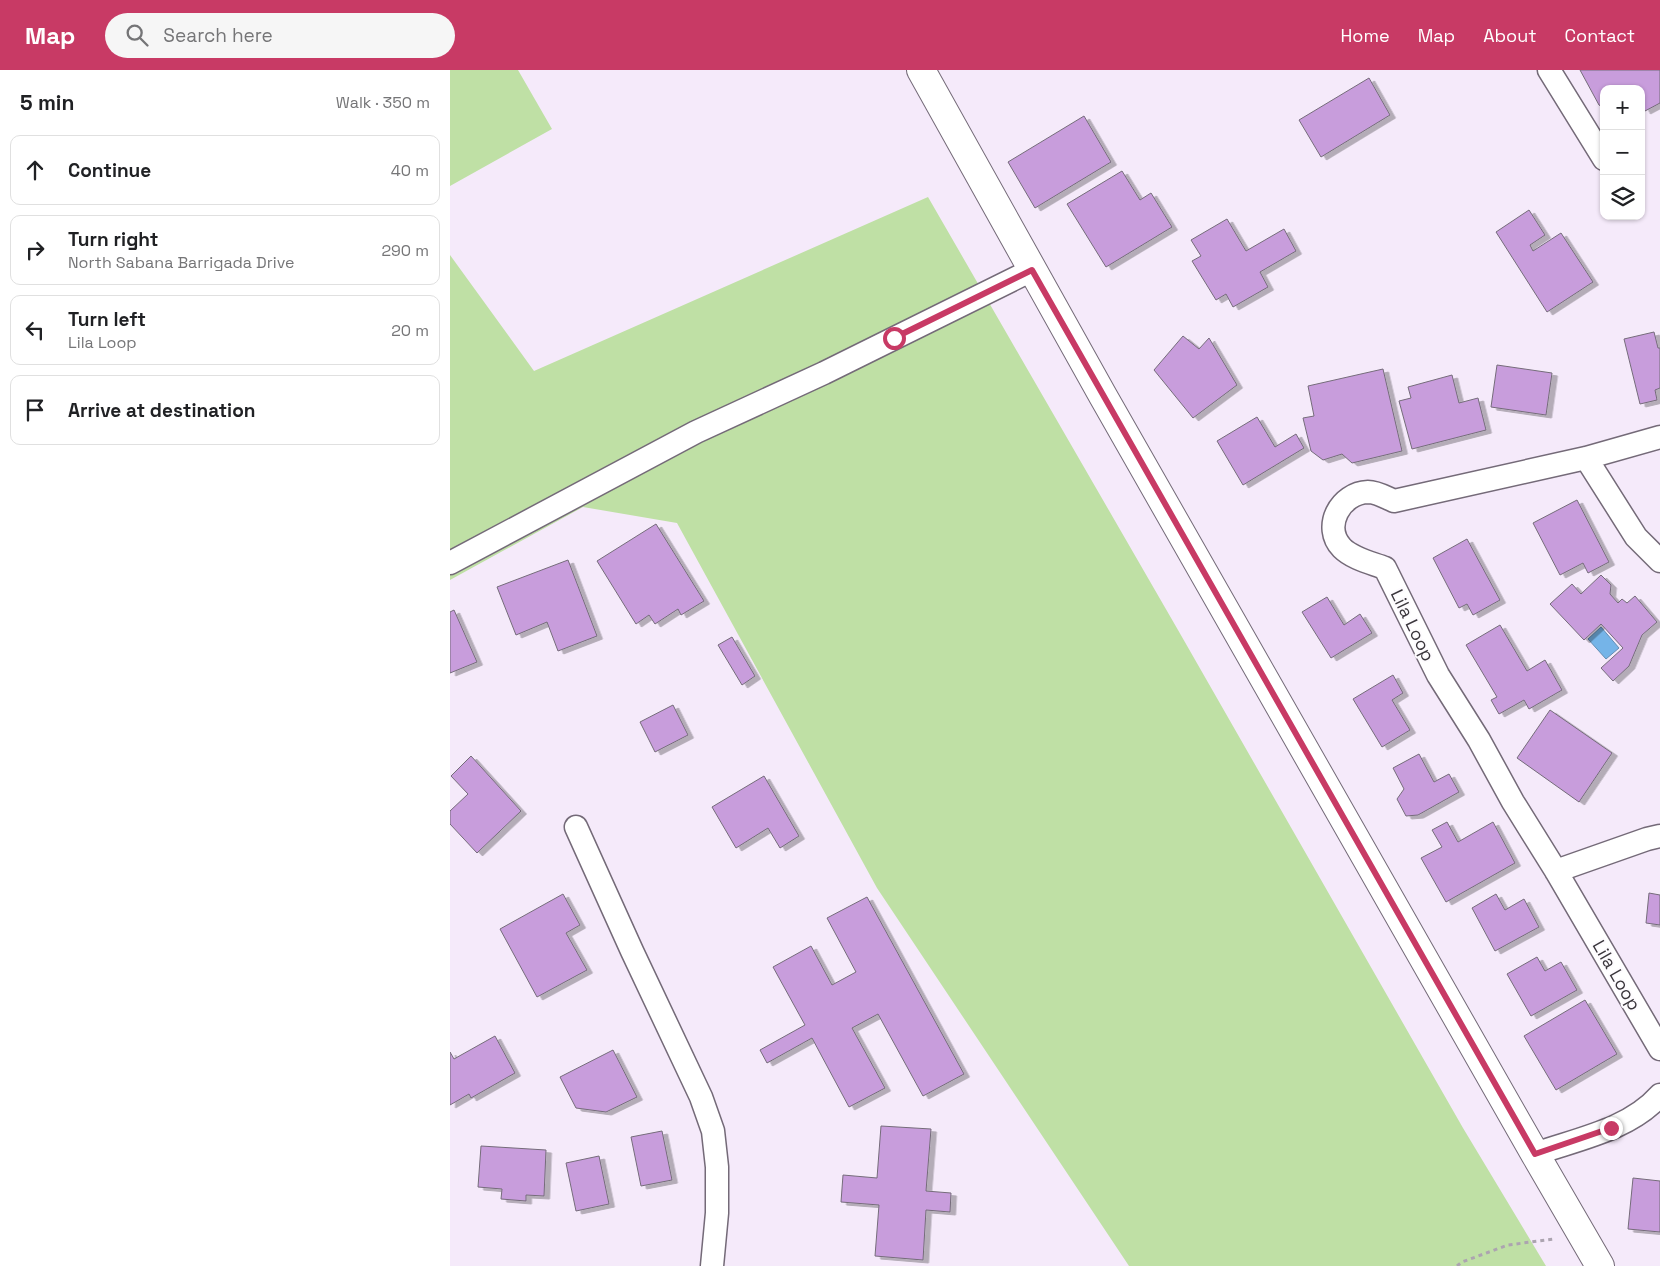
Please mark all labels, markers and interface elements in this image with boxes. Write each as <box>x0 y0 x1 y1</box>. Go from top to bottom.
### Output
search box <box>105 13 455 58</box>
text: Map <box>25 20 75 51</box>
icon: search <box>123 21 151 49</box>
text: Search here <box>163 23 273 48</box>
text: Home <box>1341 24 1390 47</box>
text: Map <box>1418 24 1455 47</box>
text: About <box>1483 24 1537 47</box>
text: Contact <box>1565 24 1635 47</box>
map controls <box>1600 85 1645 220</box>
button: + <box>1600 85 1645 130</box>
text: 5 min <box>20 89 74 116</box>
text: Walk · 350 m <box>336 92 430 113</box>
button: − <box>1600 130 1645 175</box>
icon: ahead <box>21 156 49 184</box>
text: Continue <box>68 158 151 183</box>
text: 40 m <box>391 160 429 181</box>
button: layers <box>1600 175 1645 220</box>
text: Turn right <box>68 227 158 252</box>
icon: right <box>21 236 49 264</box>
text: 290 m <box>381 240 429 261</box>
text: North Sabana Barrigada Drive <box>68 252 294 273</box>
text: Turn left <box>68 307 146 332</box>
icon: left <box>21 316 49 344</box>
text: 20 m <box>391 320 429 341</box>
route start <box>883 327 906 350</box>
text: Lila Loop <box>68 332 137 353</box>
icon: arrive <box>21 396 49 424</box>
text: Arrive at destination <box>68 398 256 423</box>
street label: Lila Loop <box>1386 585 1440 665</box>
street label: Lila Loop <box>1588 936 1646 1014</box>
route end <box>1600 1117 1623 1140</box>

